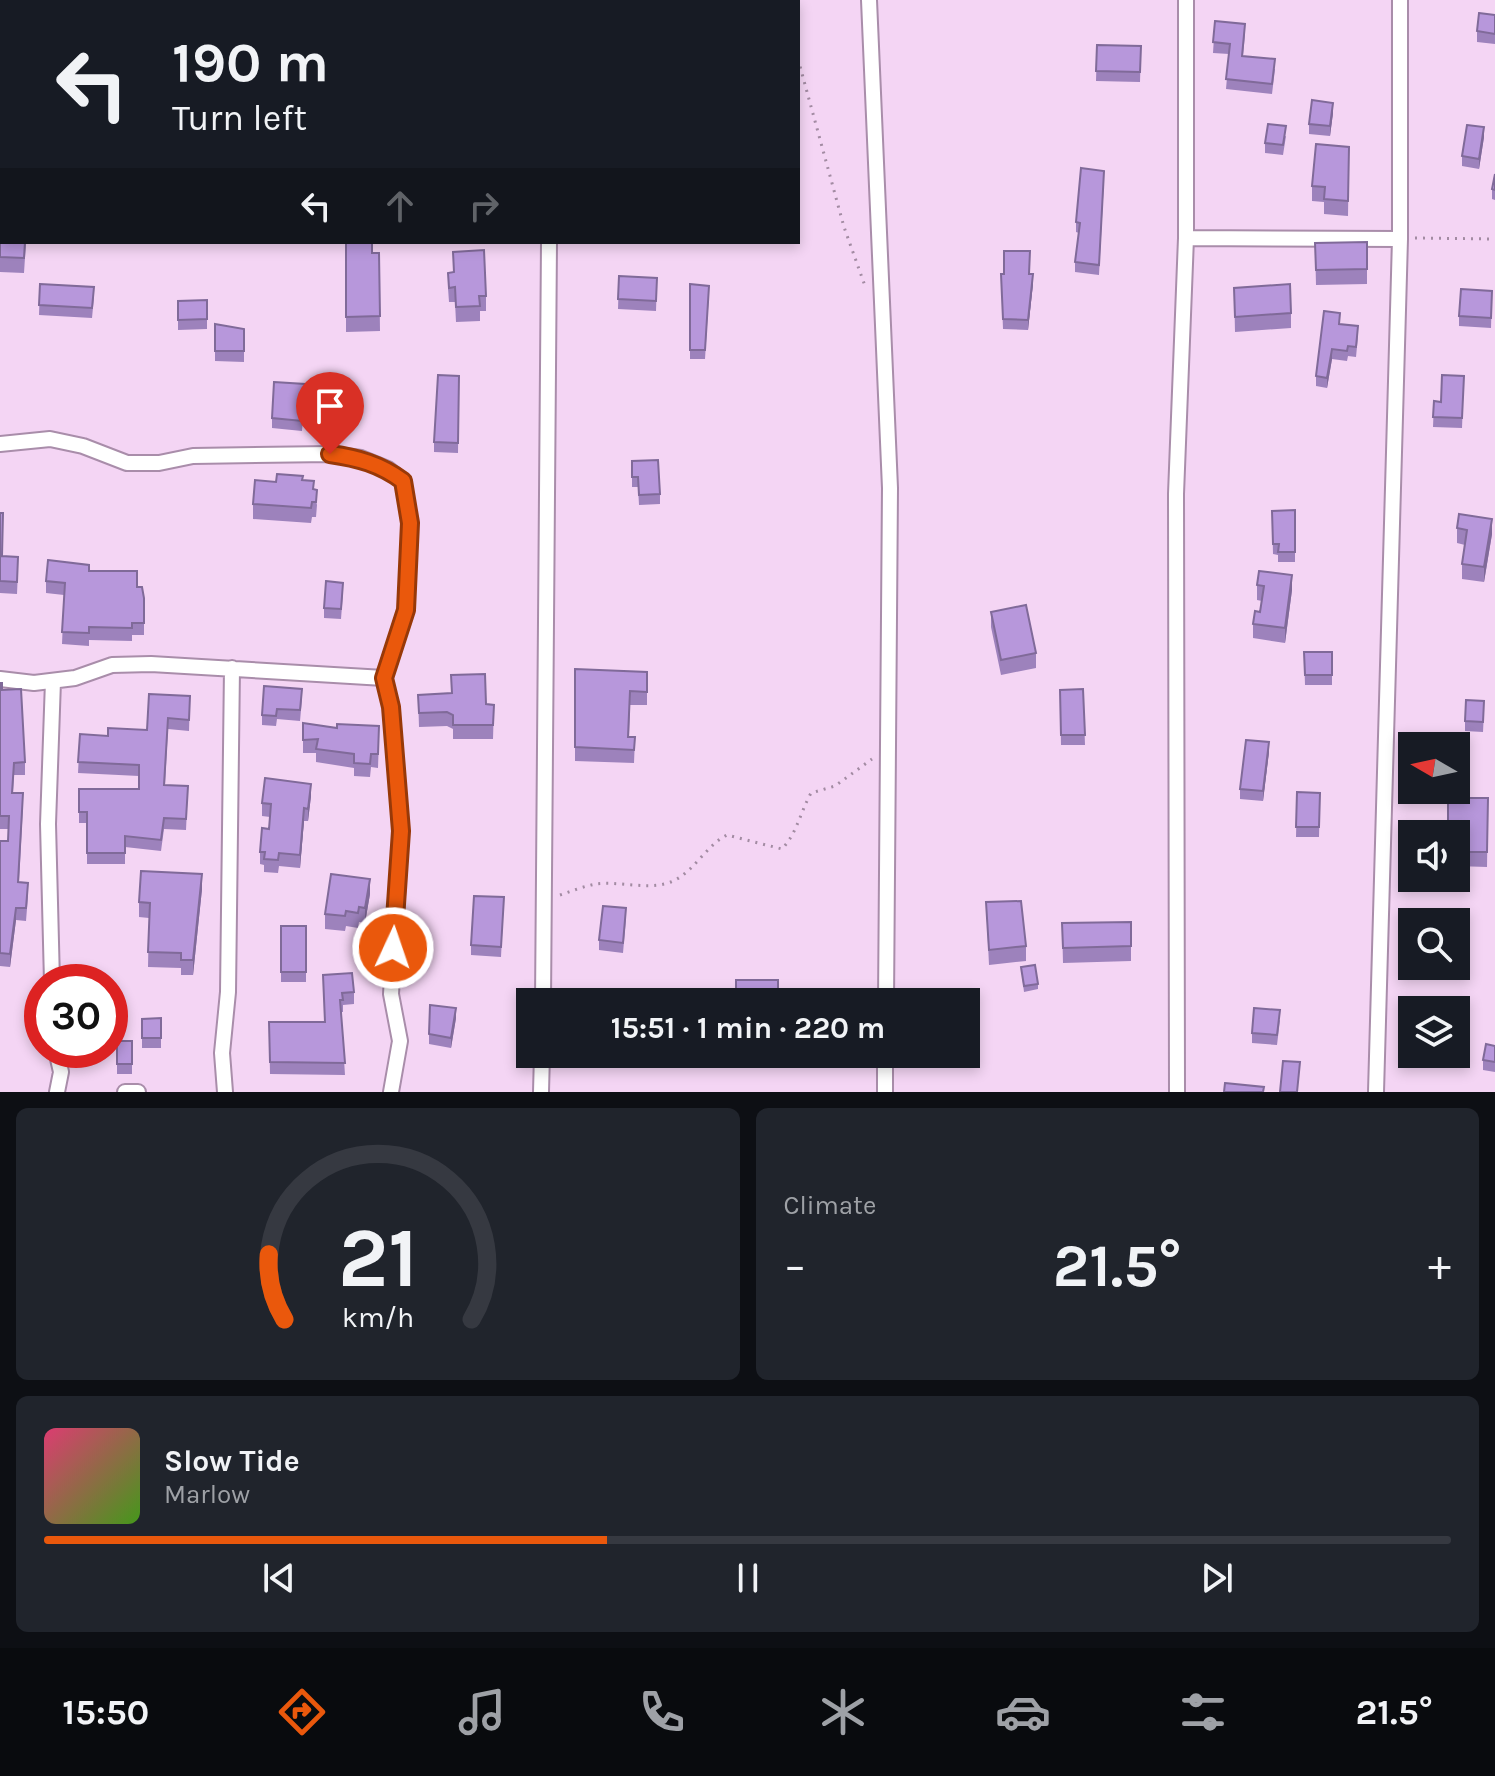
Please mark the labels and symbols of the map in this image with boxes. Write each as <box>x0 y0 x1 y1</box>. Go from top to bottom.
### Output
pin <box>296 372 364 454</box>
north arrow <box>1398 732 1470 804</box>
position arrow <box>351 906 435 990</box>
speed limit sign: 30 <box>24 964 128 1068</box>

